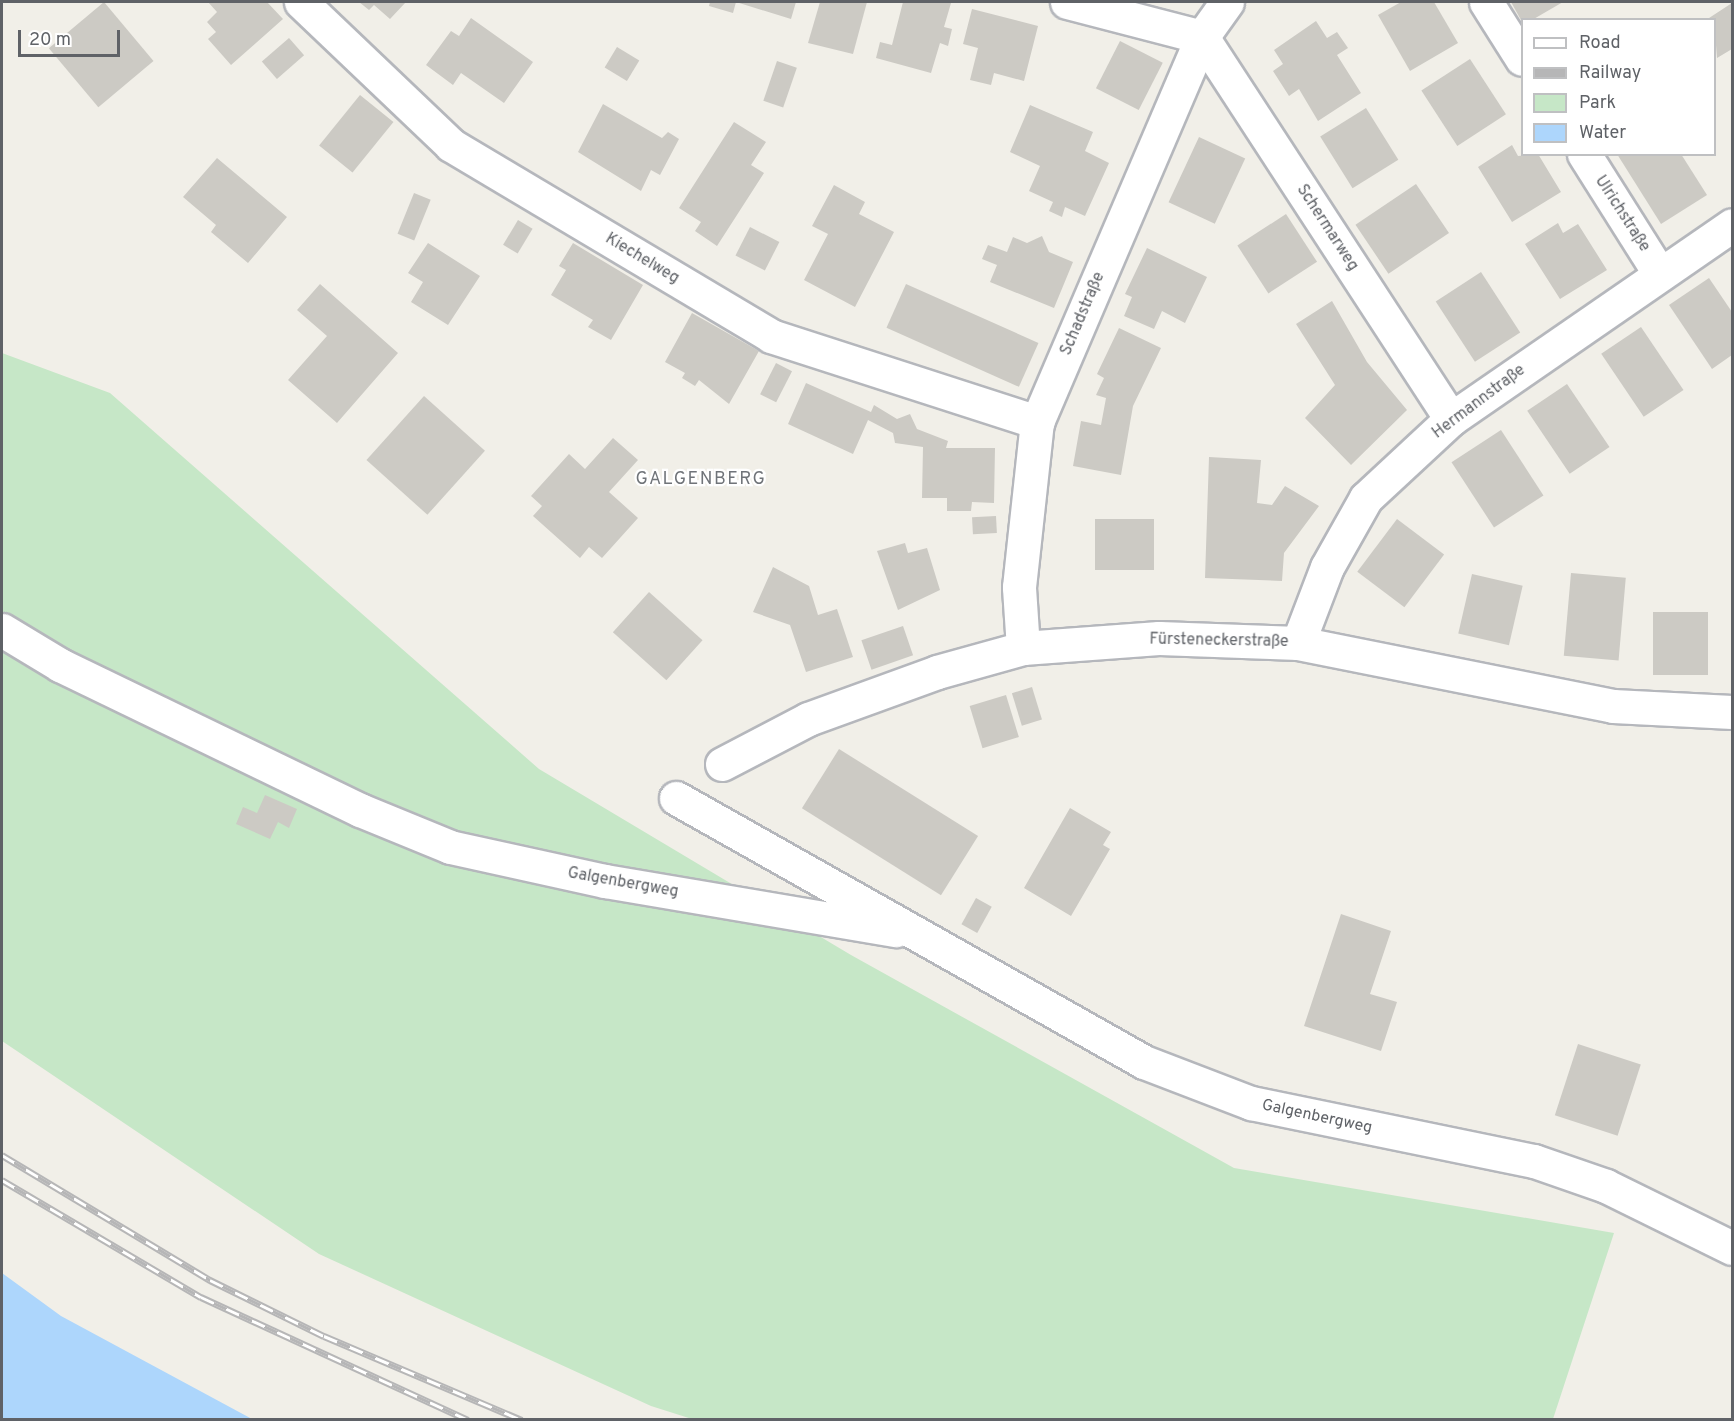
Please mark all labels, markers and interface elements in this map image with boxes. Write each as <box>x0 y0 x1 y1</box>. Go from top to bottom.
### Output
scale bar <box>21 18 123 56</box>
legend <box>1521 18 1716 156</box>
text: 20 m <box>29 29 71 52</box>
text: Road <box>1579 32 1621 55</box>
text: Railway <box>1579 62 1641 85</box>
text: Park <box>1579 92 1616 115</box>
text: Water <box>1579 122 1626 145</box>
street label: Ulrichstraße <box>1590 172 1654 256</box>
street label: Schermarweg <box>1292 181 1362 275</box>
street label: Kiechelweg <box>602 229 682 289</box>
street label: Schadstraße <box>1057 269 1109 359</box>
street label: Hermannstraße <box>1429 361 1529 443</box>
district label: GALGENBERG <box>636 469 766 491</box>
street label: Fürsteneckerstraße <box>1149 630 1289 652</box>
street label: Galgenbergweg <box>566 864 680 902</box>
street label: Galgenbergweg <box>1260 1096 1374 1138</box>

